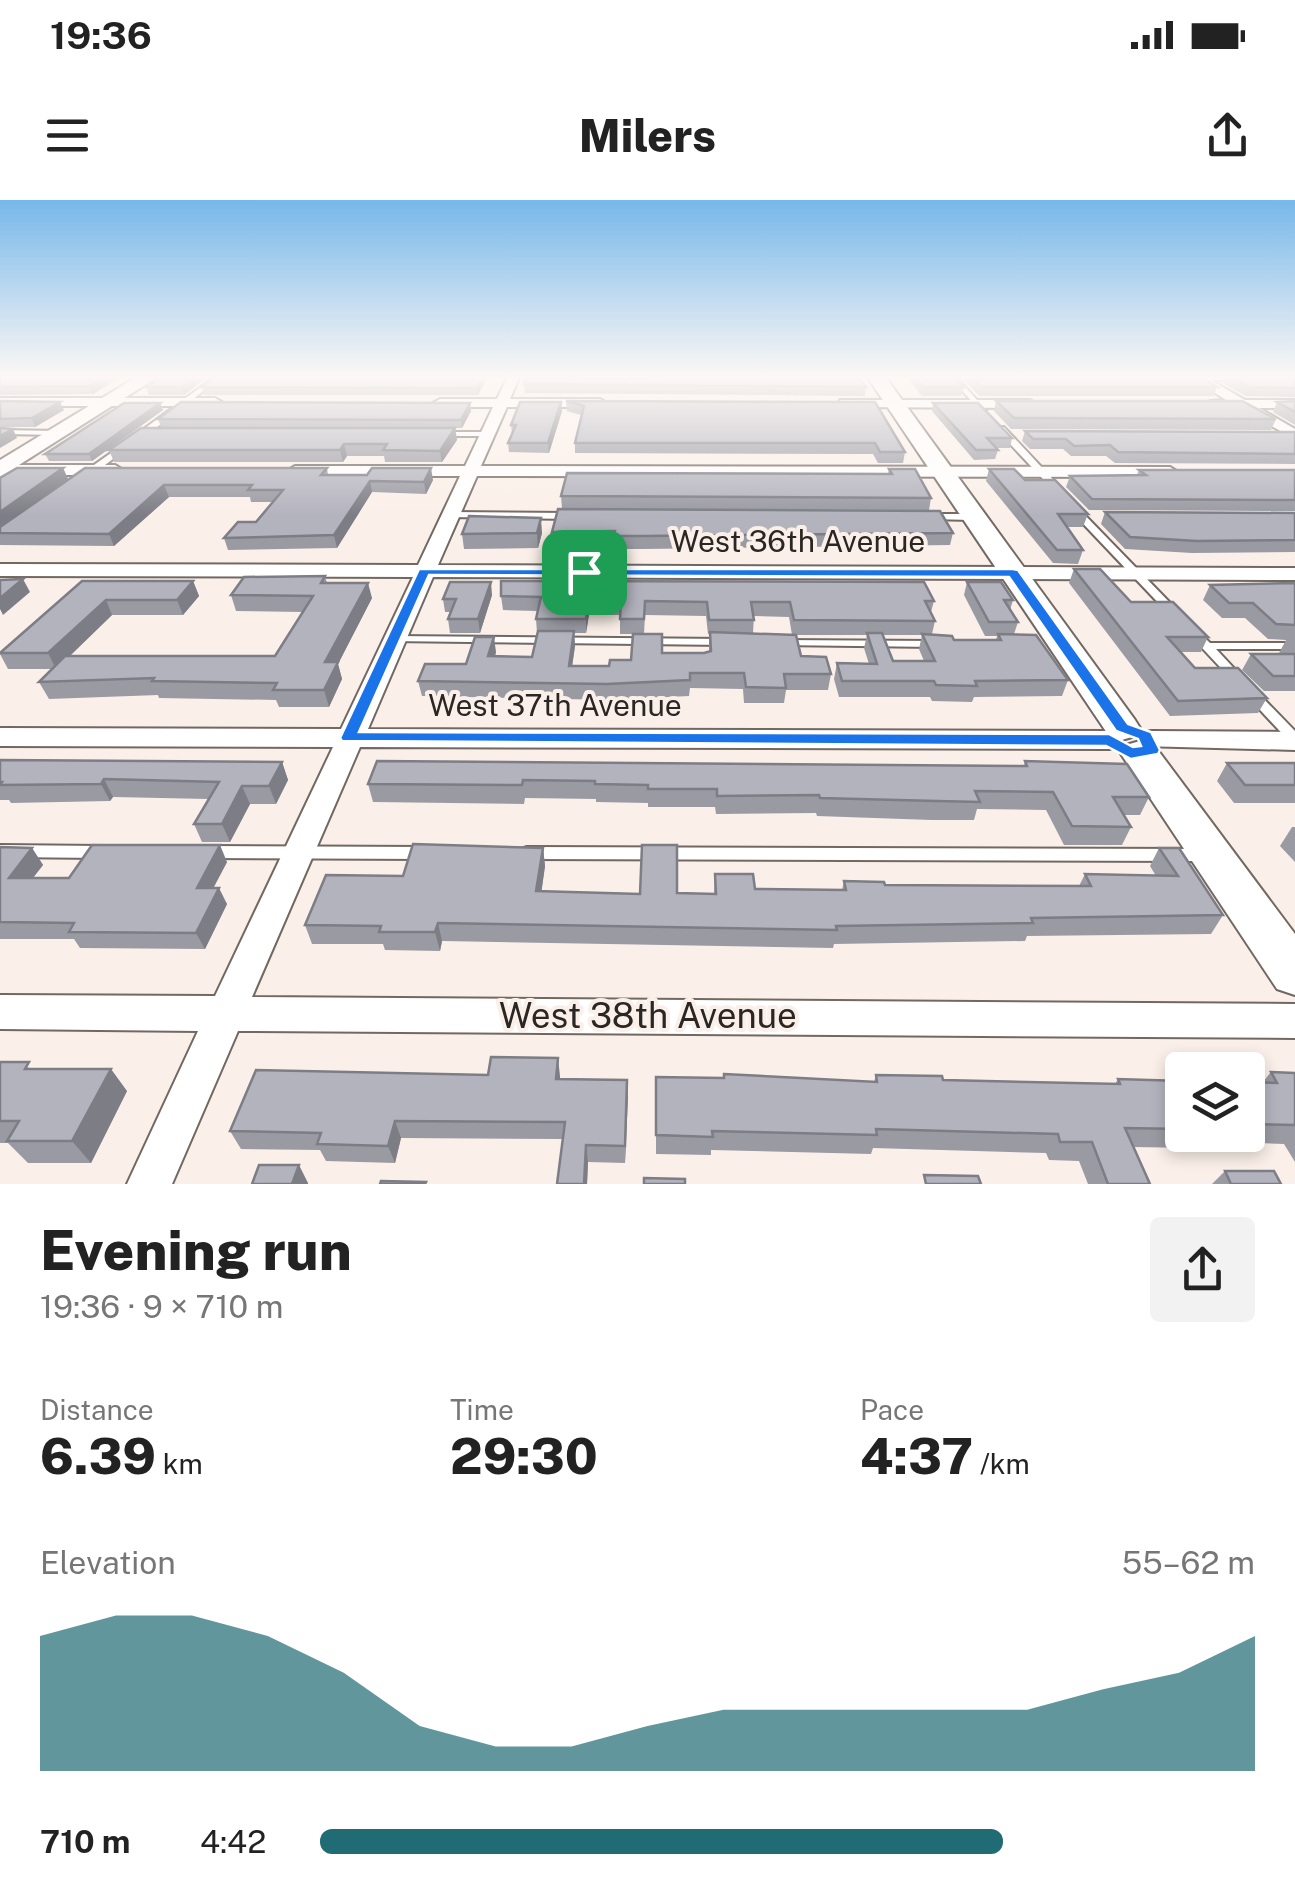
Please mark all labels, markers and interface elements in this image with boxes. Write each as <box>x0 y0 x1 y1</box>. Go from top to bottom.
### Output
text: 19:36 <box>50 13 152 58</box>
icon: menu <box>40 108 95 163</box>
icon: share <box>1200 108 1255 163</box>
text: Milers <box>579 109 716 162</box>
street label: West 36th Avenue <box>671 523 925 559</box>
pin <box>542 530 627 615</box>
icon: arrive <box>557 545 612 600</box>
street label: West 37th Avenue <box>428 687 682 723</box>
street label: West 38th Avenue <box>499 995 797 1036</box>
map controls <box>1165 1052 1265 1152</box>
button: layers <box>1165 1052 1265 1152</box>
button: share <box>1150 1217 1255 1322</box>
text: Evening run <box>40 1218 352 1282</box>
text: 19:36 · 9 × 710 m <box>40 1288 284 1325</box>
text: Distance <box>40 1393 154 1426</box>
text: Time <box>450 1393 514 1426</box>
text: Pace <box>860 1393 924 1426</box>
text: 6.39 <box>40 1426 156 1485</box>
text: 29:30 <box>450 1426 598 1485</box>
text: 4:37 <box>860 1426 973 1485</box>
text: km <box>156 1447 203 1480</box>
text: /km <box>973 1447 1030 1480</box>
text: Elevation <box>40 1544 176 1581</box>
text: 55–62 m <box>1122 1544 1255 1581</box>
text: 710 m <box>40 1823 131 1860</box>
text: 4:42 <box>200 1823 266 1860</box>

